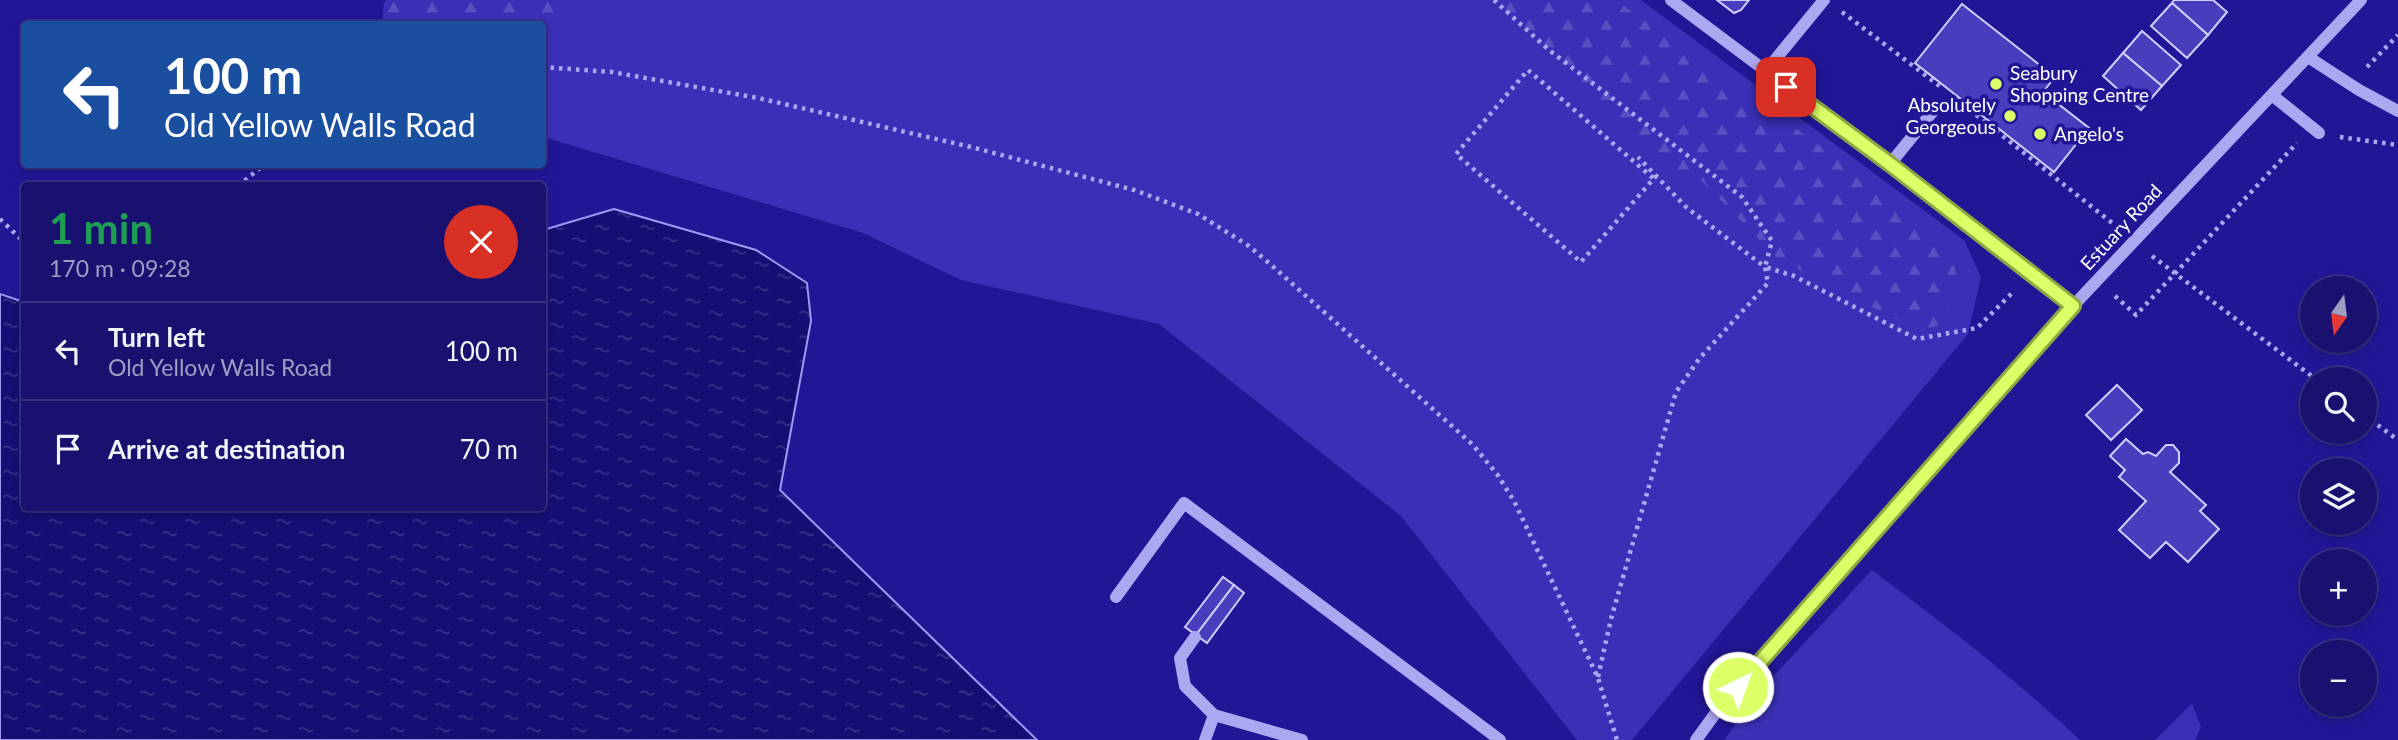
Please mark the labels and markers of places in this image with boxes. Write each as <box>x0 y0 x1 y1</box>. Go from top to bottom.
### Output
pin <box>1756 57 1816 117</box>
place label: Seabury Shopping Centre <box>2010 61 2149 106</box>
marker: Seabury Shopping Centre <box>1988 76 2004 92</box>
place label: Absolutely Georgeous <box>1905 93 1996 138</box>
marker: Absolutely Georgeous <box>2002 108 2018 124</box>
place label: Angelo's <box>2054 122 2124 145</box>
marker: Angelo's <box>2032 126 2048 142</box>

